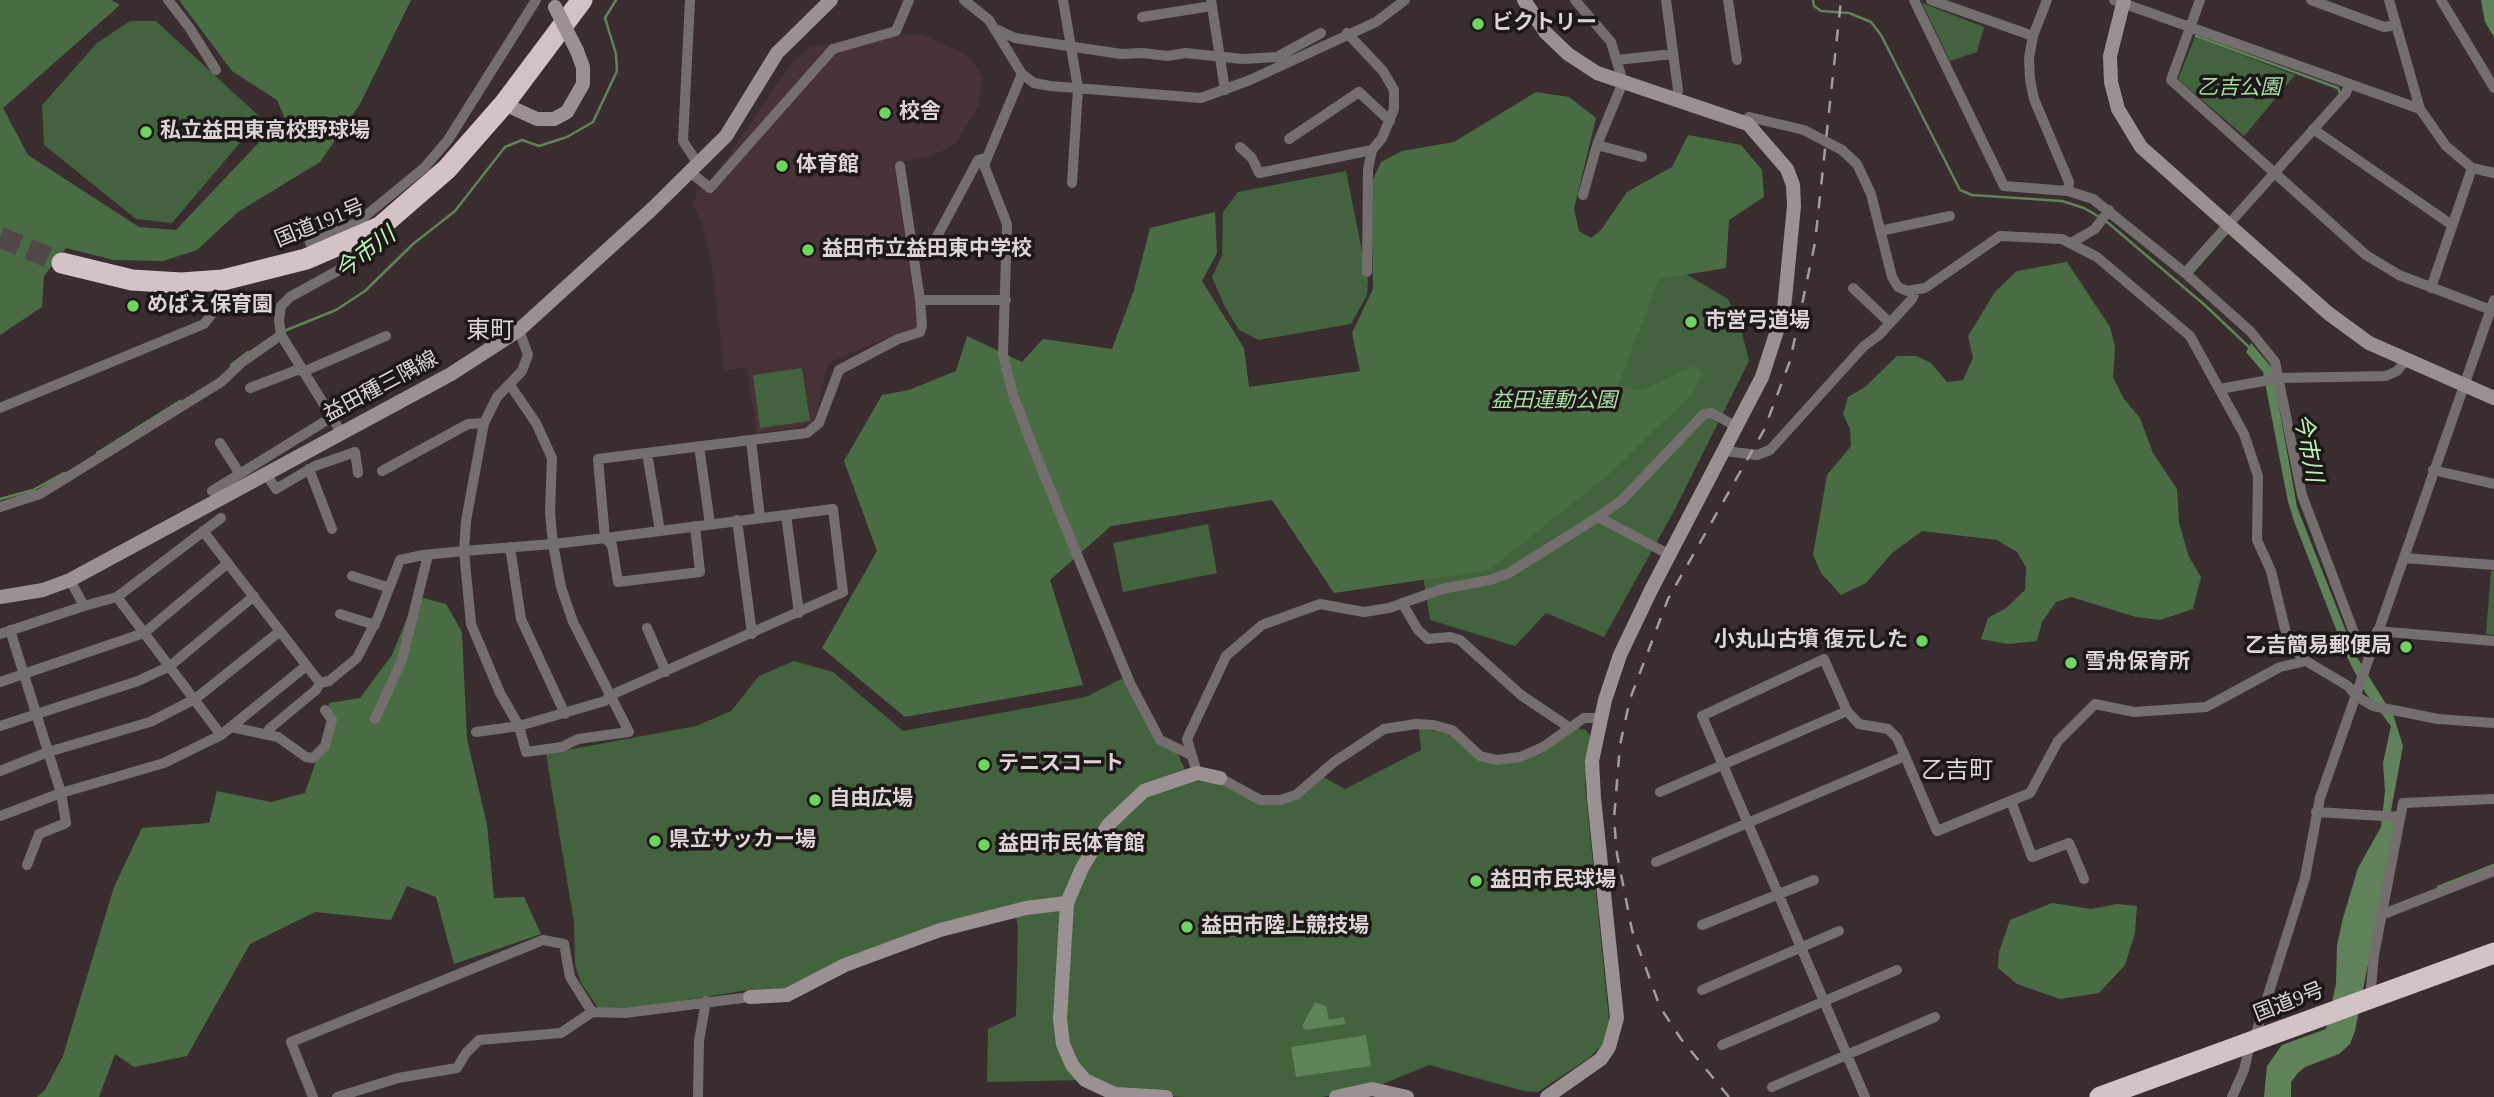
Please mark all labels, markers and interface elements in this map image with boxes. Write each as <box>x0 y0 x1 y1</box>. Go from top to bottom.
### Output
place label: ビクトリー <box>1492 11 1597 37</box>
marker: ビクトリー <box>1470 16 1486 32</box>
park label: 乙吉公園 <box>2197 75 2281 101</box>
place label: 校舎 <box>899 100 941 126</box>
marker: 校舎 <box>877 105 893 121</box>
place label: 私立益田東高校野球場 <box>160 119 370 145</box>
marker: 私立益田東高校野球場 <box>138 124 154 140</box>
place label: 体育館 <box>796 153 859 179</box>
marker: 体育館 <box>774 158 790 174</box>
street label: 国道191号 <box>271 195 369 253</box>
water label: 今市川 <box>330 222 402 286</box>
place label: 益田市立益田東中学校 <box>822 237 1032 263</box>
marker: 益田市立益田東中学校 <box>800 242 816 258</box>
place label: めばえ保育園 <box>147 293 273 319</box>
marker: めばえ保育園 <box>125 298 141 314</box>
place label: 市営弓道場 <box>1705 309 1810 335</box>
marker: 市営弓道場 <box>1683 314 1699 330</box>
district label: 東町 <box>466 318 514 346</box>
street label: 益田種三隅線 <box>319 346 443 428</box>
park label: 益田運動公園 <box>1491 388 1617 414</box>
water label: 今市川 <box>2287 412 2327 484</box>
place label: 小丸山古墳 復元した <box>1714 628 1908 654</box>
marker: 小丸山古墳 復元した <box>1914 633 1930 649</box>
place label: 乙吉簡易郵便局 <box>2245 634 2392 660</box>
marker: 乙吉簡易郵便局 <box>2398 639 2414 655</box>
place label: 雪舟保育所 <box>2085 650 2190 676</box>
marker: 雪舟保育所 <box>2063 655 2079 671</box>
place label: テニスコート <box>998 752 1124 778</box>
marker: テニスコート <box>976 757 992 773</box>
district label: 乙吉町 <box>1921 758 1993 786</box>
place label: 自由広場 <box>829 787 913 813</box>
marker: 自由広場 <box>807 792 823 808</box>
place label: 県立サッカー場 <box>669 828 816 854</box>
place label: 益田市民体育館 <box>998 832 1145 858</box>
marker: 県立サッカー場 <box>647 833 663 849</box>
marker: 益田市民体育館 <box>976 837 992 853</box>
place label: 益田市民球場 <box>1490 868 1616 894</box>
marker: 益田市民球場 <box>1468 873 1484 889</box>
place label: 益田市陸上競技場 <box>1201 914 1369 940</box>
marker: 益田市陸上競技場 <box>1179 919 1195 935</box>
street label: 国道9号 <box>2250 978 2328 1028</box>

